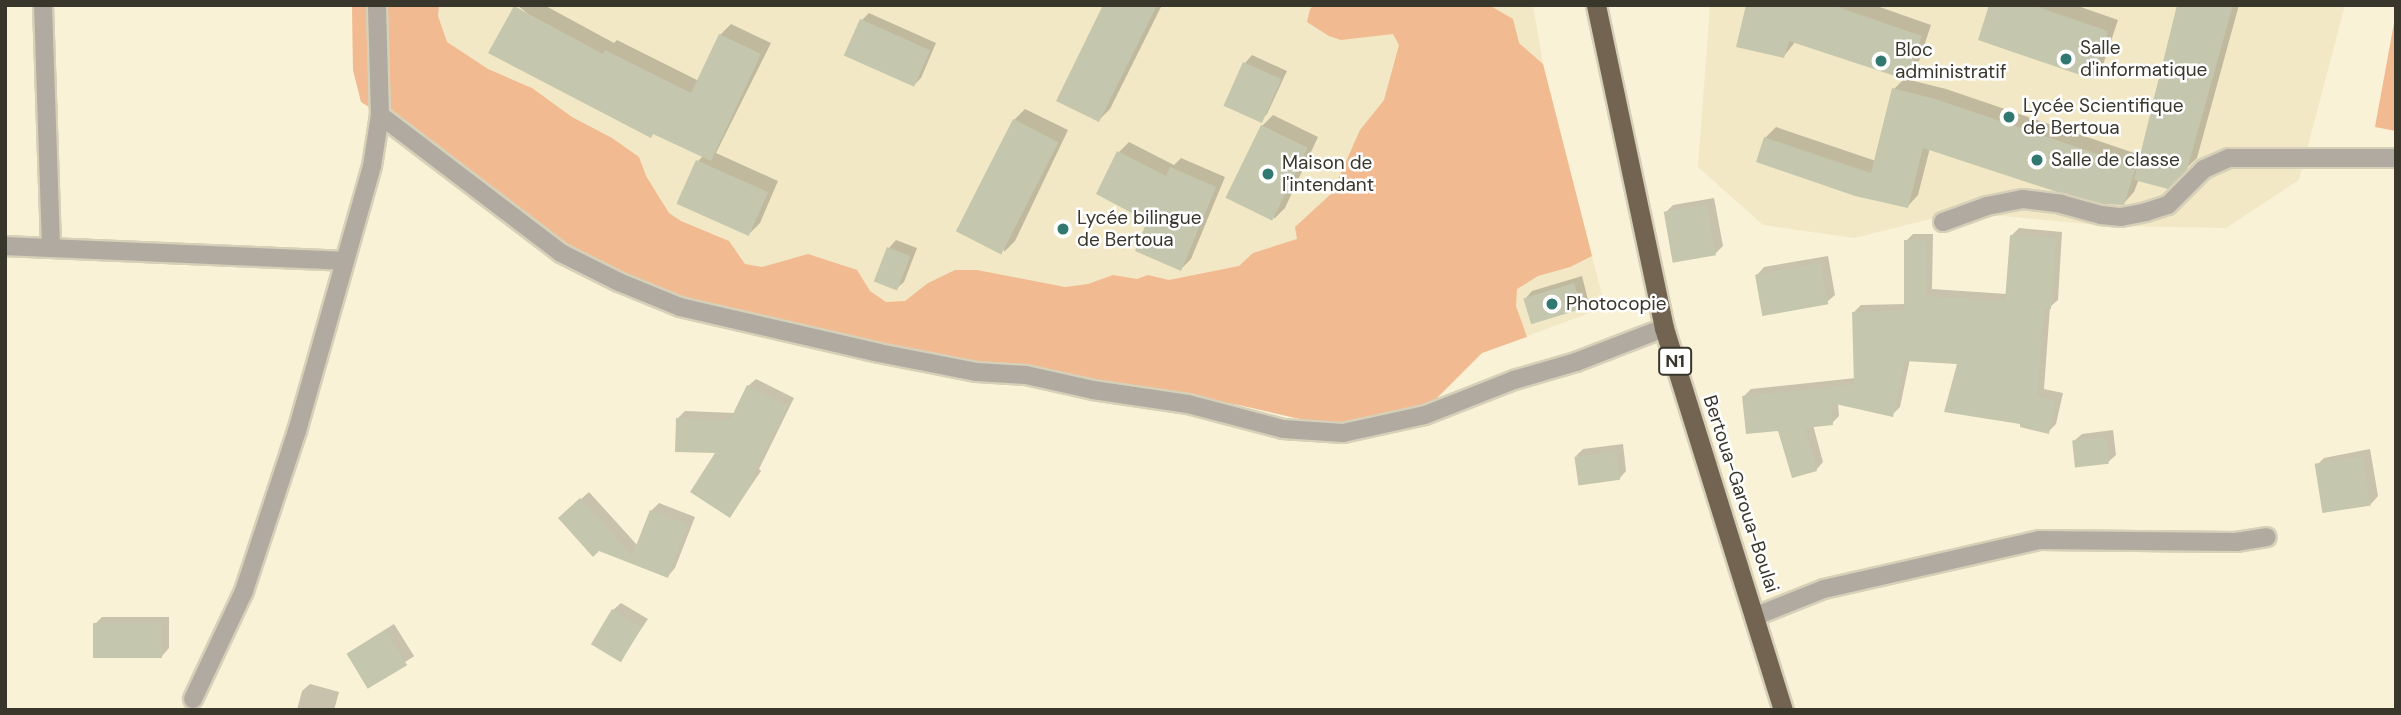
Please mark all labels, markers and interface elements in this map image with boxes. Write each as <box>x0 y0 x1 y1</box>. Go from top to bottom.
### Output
place label: Salle d'informatique <box>2080 37 2207 81</box>
place label: Bloc administratif <box>1895 39 2006 83</box>
marker: Salle d'informatique <box>2058 51 2074 67</box>
marker: Bloc administratif <box>1873 53 1889 69</box>
place label: Lycée Scientifique de Bertoua <box>2023 95 2183 139</box>
marker: Lycée Scientifique de Bertoua <box>2001 109 2017 125</box>
place label: Salle de classe <box>2051 149 2180 171</box>
place label: Maison de l'intendant <box>1282 152 1374 196</box>
marker: Salle de classe <box>2029 152 2045 168</box>
marker: Maison de l'intendant <box>1260 166 1276 182</box>
place label: Lycée bilingue de Bertoua <box>1077 207 1201 251</box>
marker: Lycée bilingue de Bertoua <box>1055 221 1071 237</box>
place label: Photocopie <box>1566 293 1667 315</box>
marker: Photocopie <box>1544 296 1560 312</box>
road number: N1 <box>1658 346 1692 376</box>
street label: Bertoua-Garoua-Boulai <box>1698 392 1784 596</box>

